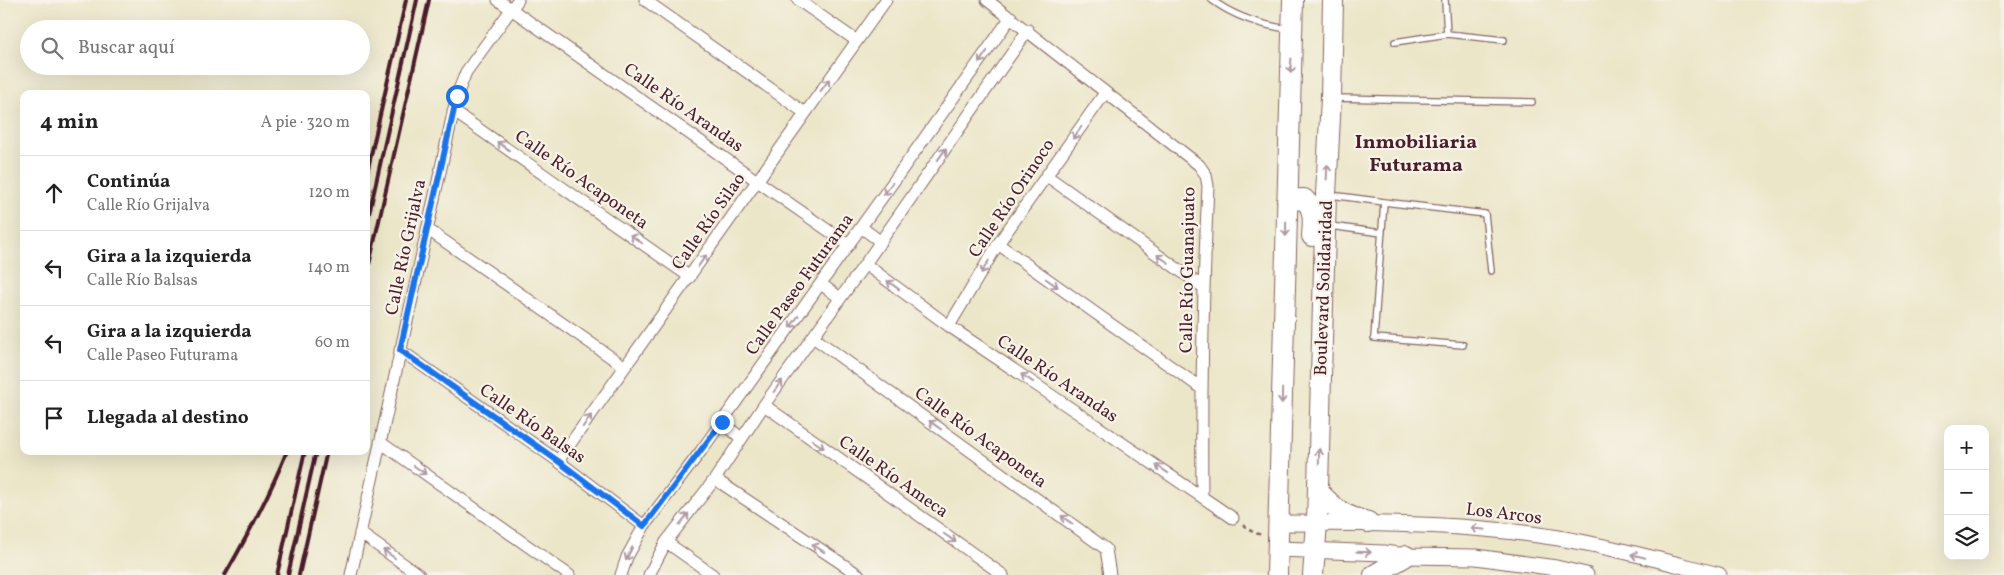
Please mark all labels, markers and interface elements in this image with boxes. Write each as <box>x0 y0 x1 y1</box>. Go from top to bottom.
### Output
search box <box>20 20 370 75</box>
icon: search <box>38 34 66 62</box>
text: Buscar aquí <box>78 35 175 61</box>
one-way arrow <box>977 50 988 63</box>
street label: Calle Río Arandas <box>618 57 748 159</box>
one-way arrow <box>1286 58 1296 74</box>
one-way arrow <box>820 78 830 92</box>
route start <box>446 85 469 108</box>
text: 4 min <box>40 108 99 137</box>
text: A pie · 320 m <box>261 112 350 134</box>
street label: Calle Río Acaponeta <box>509 125 653 236</box>
one-way arrow <box>1072 126 1082 140</box>
district label: Inmobiliaria Futurama <box>1355 129 1477 180</box>
street label: Calle Río Orinoco <box>963 134 1061 263</box>
one-way arrow <box>496 141 510 151</box>
one-way arrow <box>937 147 947 161</box>
one-way arrow <box>1323 164 1332 180</box>
street label: Calle Río Silao <box>666 168 752 276</box>
text: Continúa <box>87 169 170 195</box>
street label: Calle Río Grijalva <box>380 177 433 318</box>
icon: ahead <box>40 179 68 207</box>
text: 120 m <box>308 182 350 204</box>
one-way arrow <box>883 182 893 196</box>
street label: Calle Río Guanajuato <box>1175 187 1202 353</box>
text: Calle Río Grijalva <box>87 195 210 217</box>
street label: Boulevard Solidaridad <box>1309 200 1340 376</box>
street label: Calle Paseo Futurama <box>740 209 860 361</box>
one-way arrow <box>1281 220 1291 236</box>
one-way arrow <box>629 234 643 244</box>
text: Gira a la izquierda <box>87 244 252 270</box>
icon: left <box>40 254 68 282</box>
one-way arrow <box>697 254 707 268</box>
one-way arrow <box>1157 254 1171 264</box>
text: 140 m <box>308 257 350 279</box>
one-way arrow <box>979 259 989 273</box>
text: Calle Río Balsas <box>87 270 198 292</box>
one-way arrow <box>1045 277 1058 288</box>
one-way arrow <box>887 280 901 290</box>
one-way arrow <box>789 314 799 328</box>
text: Gira a la izquierda <box>87 319 252 345</box>
icon: left <box>40 329 68 357</box>
street label: Calle Río Arandas <box>992 329 1123 429</box>
text: 60 m <box>315 332 350 354</box>
text: Calle Paseo Futurama <box>87 345 238 367</box>
one-way arrow <box>1020 373 1034 383</box>
street label: Calle Río Balsas <box>474 378 590 470</box>
one-way arrow <box>772 380 783 393</box>
street label: Calle Río Acaponeta <box>909 382 1052 495</box>
one-way arrow <box>1278 387 1287 403</box>
icon: arrive <box>40 404 68 432</box>
text: Llegada al destino <box>87 405 249 431</box>
route end <box>711 411 734 434</box>
one-way arrow <box>582 414 592 428</box>
one-way arrow <box>928 420 942 430</box>
map controls <box>1944 425 1989 560</box>
button: + <box>1944 425 1989 470</box>
street label: Calle Río Ameca <box>833 430 953 524</box>
one-way arrow <box>811 438 824 449</box>
one-way arrow <box>1314 449 1324 465</box>
one-way arrow <box>1155 463 1169 474</box>
one-way arrow <box>413 465 426 476</box>
button: − <box>1944 470 1989 515</box>
street label: Los Arcos <box>1464 497 1543 532</box>
one-way arrow <box>679 513 690 526</box>
one-way arrow <box>1060 515 1074 525</box>
button: layers <box>1944 515 1989 560</box>
one-way arrow <box>1470 524 1486 534</box>
one-way arrow <box>943 532 956 543</box>
one-way arrow <box>812 543 826 553</box>
one-way arrow <box>624 546 633 561</box>
one-way arrow <box>1356 548 1372 557</box>
one-way arrow <box>383 549 397 559</box>
one-way arrow <box>1630 551 1646 560</box>

